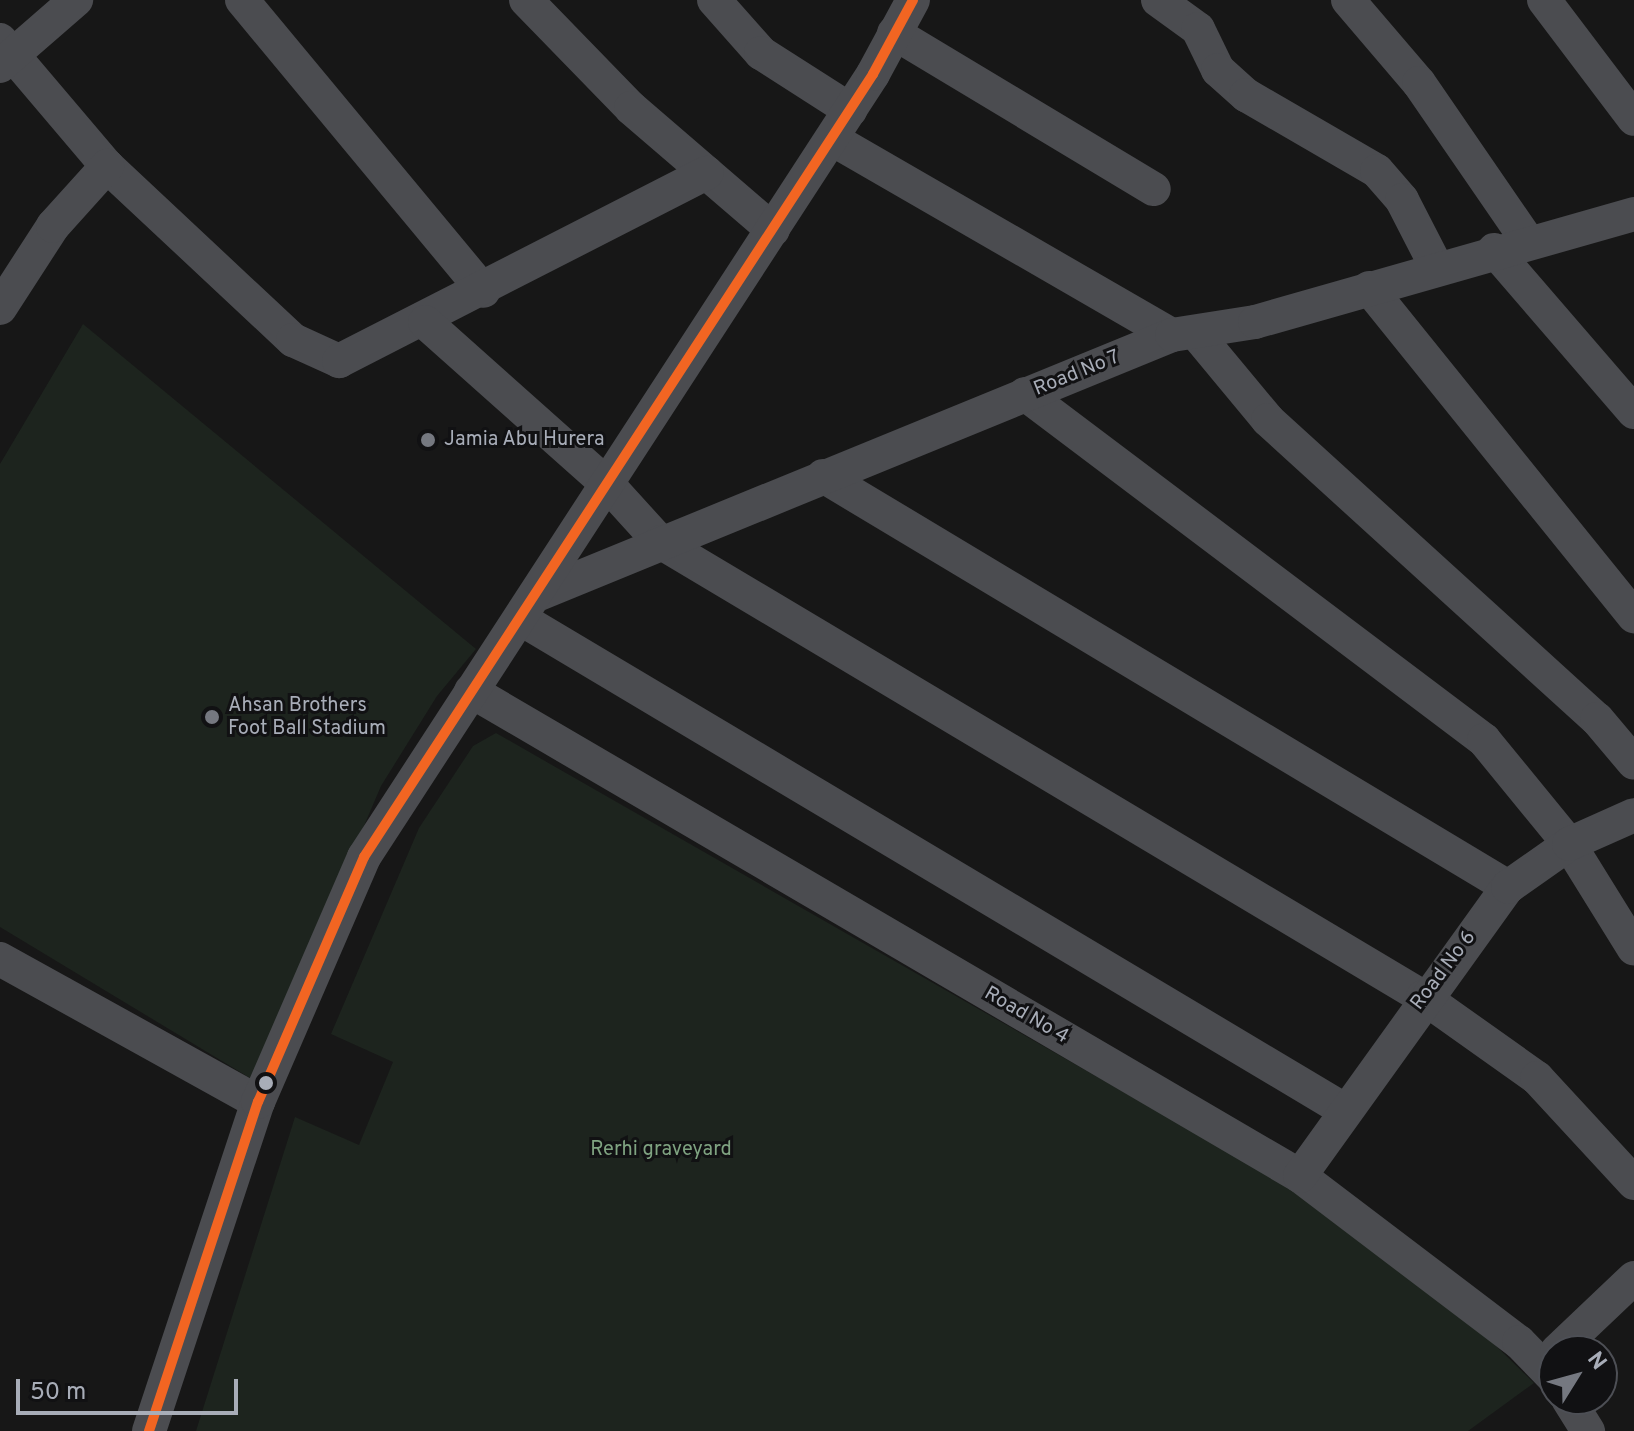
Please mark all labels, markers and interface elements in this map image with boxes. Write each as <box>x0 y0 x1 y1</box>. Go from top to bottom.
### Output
street label: Road No 7 <box>1030 346 1124 402</box>
place label: Jamia Abu Hurera <box>444 428 605 452</box>
marker: Jamia Abu Hurera <box>419 431 437 449</box>
place label: Ahsan Brothers Foot Ball Stadium <box>228 694 386 741</box>
marker: Ahsan Brothers Foot Ball Stadium <box>203 708 221 726</box>
street label: Road No 6 <box>1406 927 1482 1015</box>
street label: Road No 4 <box>980 982 1072 1050</box>
unlabelled marker <box>258 1075 274 1091</box>
park label: Rerhi graveyard <box>590 1138 732 1162</box>
north arrow <box>1538 1335 1618 1415</box>
text: N <box>1580 1347 1611 1376</box>
scale bar <box>20 1363 242 1413</box>
text: 50 m <box>30 1378 86 1408</box>

